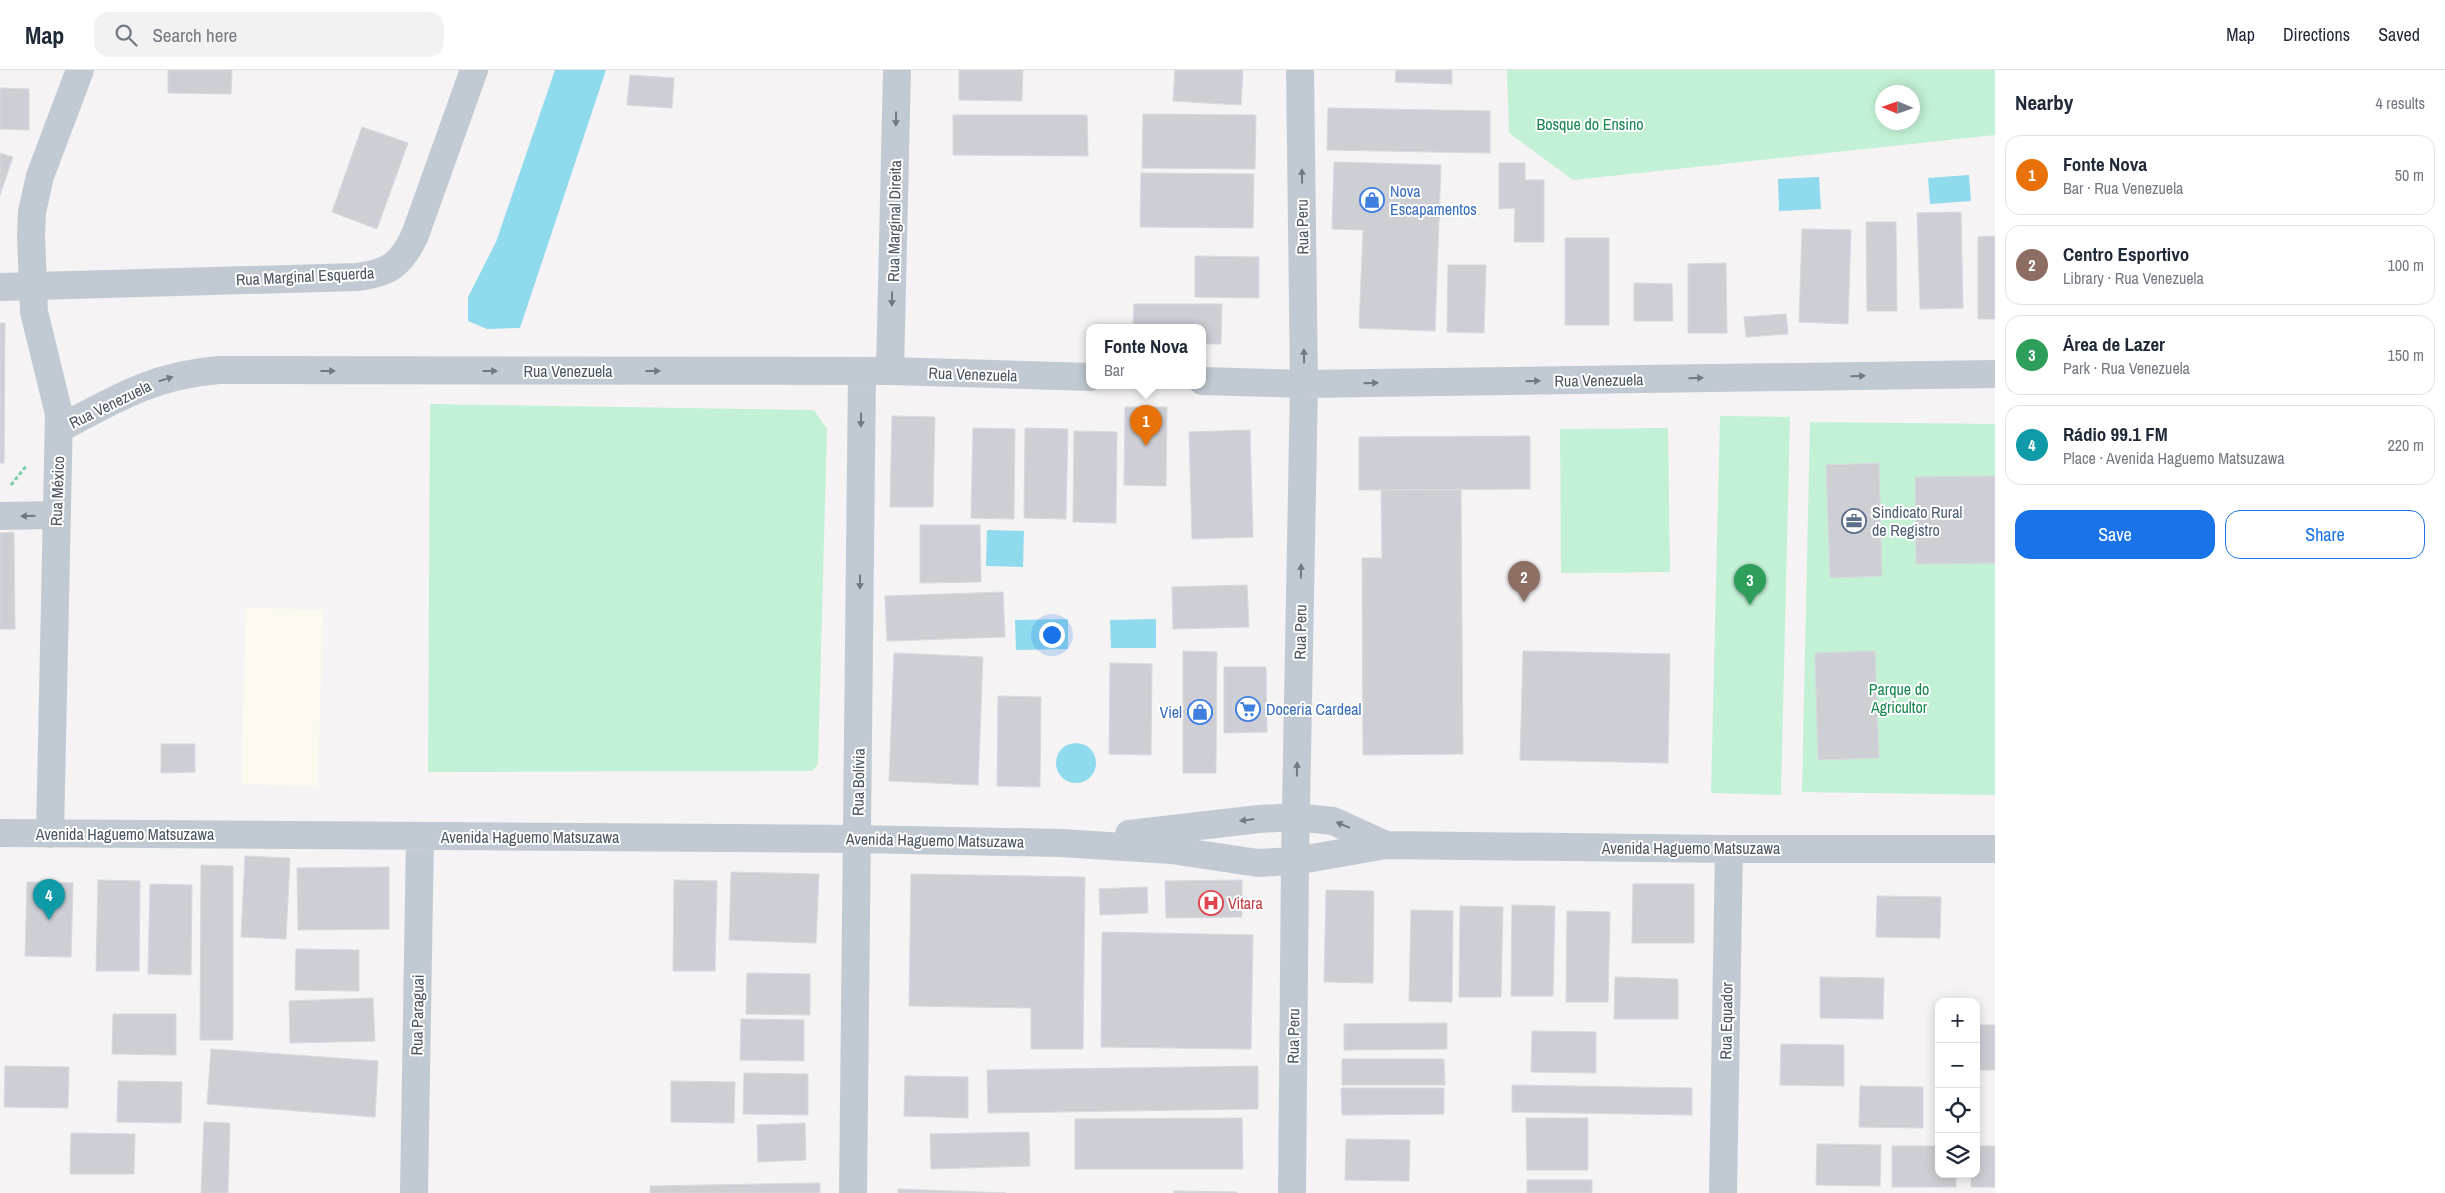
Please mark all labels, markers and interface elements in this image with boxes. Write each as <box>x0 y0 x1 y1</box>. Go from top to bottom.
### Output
search box <box>94 12 444 57</box>
text: Map <box>25 19 64 51</box>
icon: search <box>112 21 140 49</box>
text: Search here <box>152 22 237 48</box>
text: Map <box>2226 22 2255 47</box>
text: Directions <box>2283 22 2350 47</box>
text: Saved <box>2378 22 2420 47</box>
north arrow <box>1875 85 1920 130</box>
text: Nearby <box>2015 88 2073 117</box>
text: 4 results <box>2375 92 2425 114</box>
one-way arrow <box>892 111 900 127</box>
park label: Bosque do Ensino <box>1536 113 1644 135</box>
text: Fonte Nova <box>2063 151 2147 177</box>
street label: Rua Marginal Direita <box>882 159 906 282</box>
text: 1 <box>2028 164 2036 186</box>
text: 50 m <box>2395 164 2424 186</box>
one-way arrow <box>1298 168 1306 184</box>
text: Bar · Rua Venezuela <box>2063 177 2183 199</box>
place label: Nova Escapamentos <box>1390 180 1477 220</box>
shop icon: Nova Escapamentos <box>1359 187 1385 213</box>
street label: Rua Peru <box>1291 199 1313 255</box>
text: Centro Esportivo <box>2063 241 2189 267</box>
text: 2 <box>2028 254 2036 276</box>
text: 100 m <box>2388 254 2424 276</box>
street label: Rua Marginal Esquerda <box>235 261 375 291</box>
text: Library · Rua Venezuela <box>2063 267 2204 289</box>
one-way arrow <box>888 291 896 307</box>
popup <box>1086 324 1206 389</box>
text: Área de Lazer <box>2063 331 2165 357</box>
text: Fonte Nova <box>1104 333 1188 359</box>
text: 3 <box>2028 344 2036 366</box>
text: 150 m <box>2388 344 2424 366</box>
one-way arrow <box>1300 348 1308 364</box>
text: Park · Rua Venezuela <box>2063 357 2190 379</box>
text: Bar <box>1104 359 1124 381</box>
street label: Rua Venezuela <box>524 360 613 382</box>
street label: Rua Venezuela <box>928 361 1019 387</box>
one-way arrow <box>320 367 336 375</box>
one-way arrow <box>483 367 499 375</box>
one-way arrow <box>645 367 661 375</box>
street label: Rua Venezuela <box>1554 368 1644 392</box>
one-way arrow <box>1850 372 1866 380</box>
street label: Rua Venezuela <box>65 374 155 433</box>
one-way arrow <box>159 374 174 382</box>
one-way arrow <box>1688 374 1704 382</box>
one-way arrow <box>1525 377 1541 385</box>
one-way arrow <box>1363 379 1379 387</box>
pin: 1 <box>1130 405 1162 446</box>
one-way arrow <box>857 412 865 428</box>
text: Rádio 99.1 FM <box>2063 421 2168 447</box>
text: 4 <box>2028 434 2036 456</box>
text: 220 m <box>2388 434 2424 456</box>
text: Place · Avenida Haguemo Matsuzawa <box>2063 447 2285 469</box>
street label: Rua México <box>45 456 69 526</box>
place label: Sindicato Rural de Registro <box>1872 501 1963 541</box>
office icon: Sindicato Rural de Registro <box>1841 508 1867 534</box>
button: Save <box>2015 510 2215 559</box>
button: Share <box>2225 510 2425 559</box>
one-way arrow <box>19 512 35 520</box>
pin: 2 <box>1508 561 1540 602</box>
one-way arrow <box>1297 563 1305 579</box>
pin: 3 <box>1734 564 1766 605</box>
one-way arrow <box>855 575 863 591</box>
street label: Rua Peru <box>1289 604 1311 660</box>
your location <box>1039 622 1065 648</box>
park label: Parque do Agricultor <box>1869 678 1929 718</box>
supermarket icon: Doceria Cardeal <box>1235 696 1261 722</box>
place label: Doceria Cardeal <box>1266 698 1362 720</box>
shop icon: Viel <box>1187 699 1213 725</box>
place label: Viel <box>1160 701 1182 723</box>
street label: Rua Bolívia <box>846 747 870 816</box>
one-way arrow <box>1294 760 1302 776</box>
one-way arrow <box>1239 816 1255 824</box>
one-way arrow <box>1336 821 1350 829</box>
street label: Avenida Haguemo Matsuzawa <box>35 823 215 845</box>
street label: Avenida Haguemo Matsuzawa <box>440 826 620 848</box>
street label: Avenida Haguemo Matsuzawa <box>845 827 1025 853</box>
street label: Avenida Haguemo Matsuzawa <box>1601 837 1781 859</box>
pin: 4 <box>33 879 65 920</box>
hospital icon: Vitara <box>1198 890 1224 916</box>
place label: Vitara <box>1228 892 1263 914</box>
street label: Rua Paraguai <box>405 974 429 1056</box>
street label: Rua Equador <box>1714 982 1738 1060</box>
map controls <box>1935 998 1980 1178</box>
button: + <box>1935 998 1980 1043</box>
street label: Rua Peru <box>1282 1008 1304 1064</box>
button: − <box>1935 1043 1980 1088</box>
button: locate <box>1935 1088 1980 1133</box>
button: layers <box>1935 1133 1980 1178</box>

